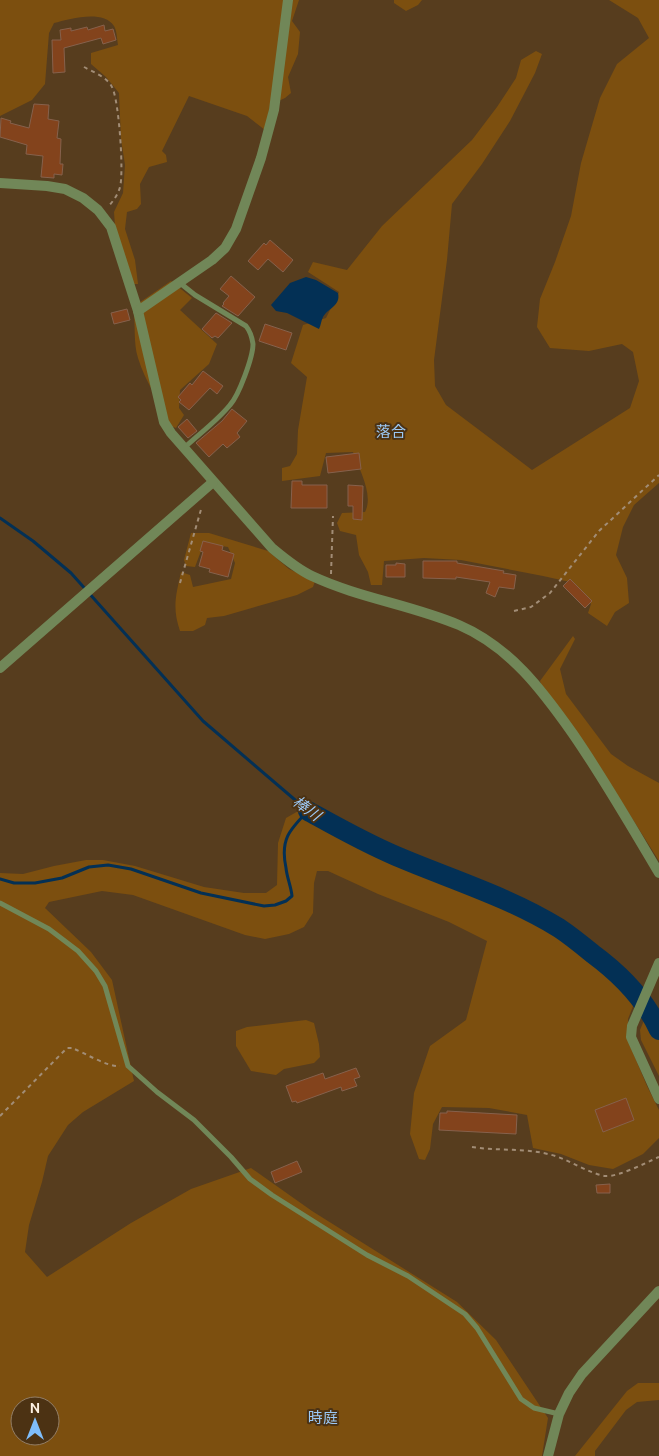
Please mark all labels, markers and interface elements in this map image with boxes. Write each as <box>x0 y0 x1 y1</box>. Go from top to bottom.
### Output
district label: 落合 <box>376 423 406 440</box>
water label: 棒川 <box>290 792 326 825</box>
north arrow <box>10 1396 60 1446</box>
text: N <box>30 1400 40 1416</box>
district label: 時庭 <box>308 1409 338 1426</box>

